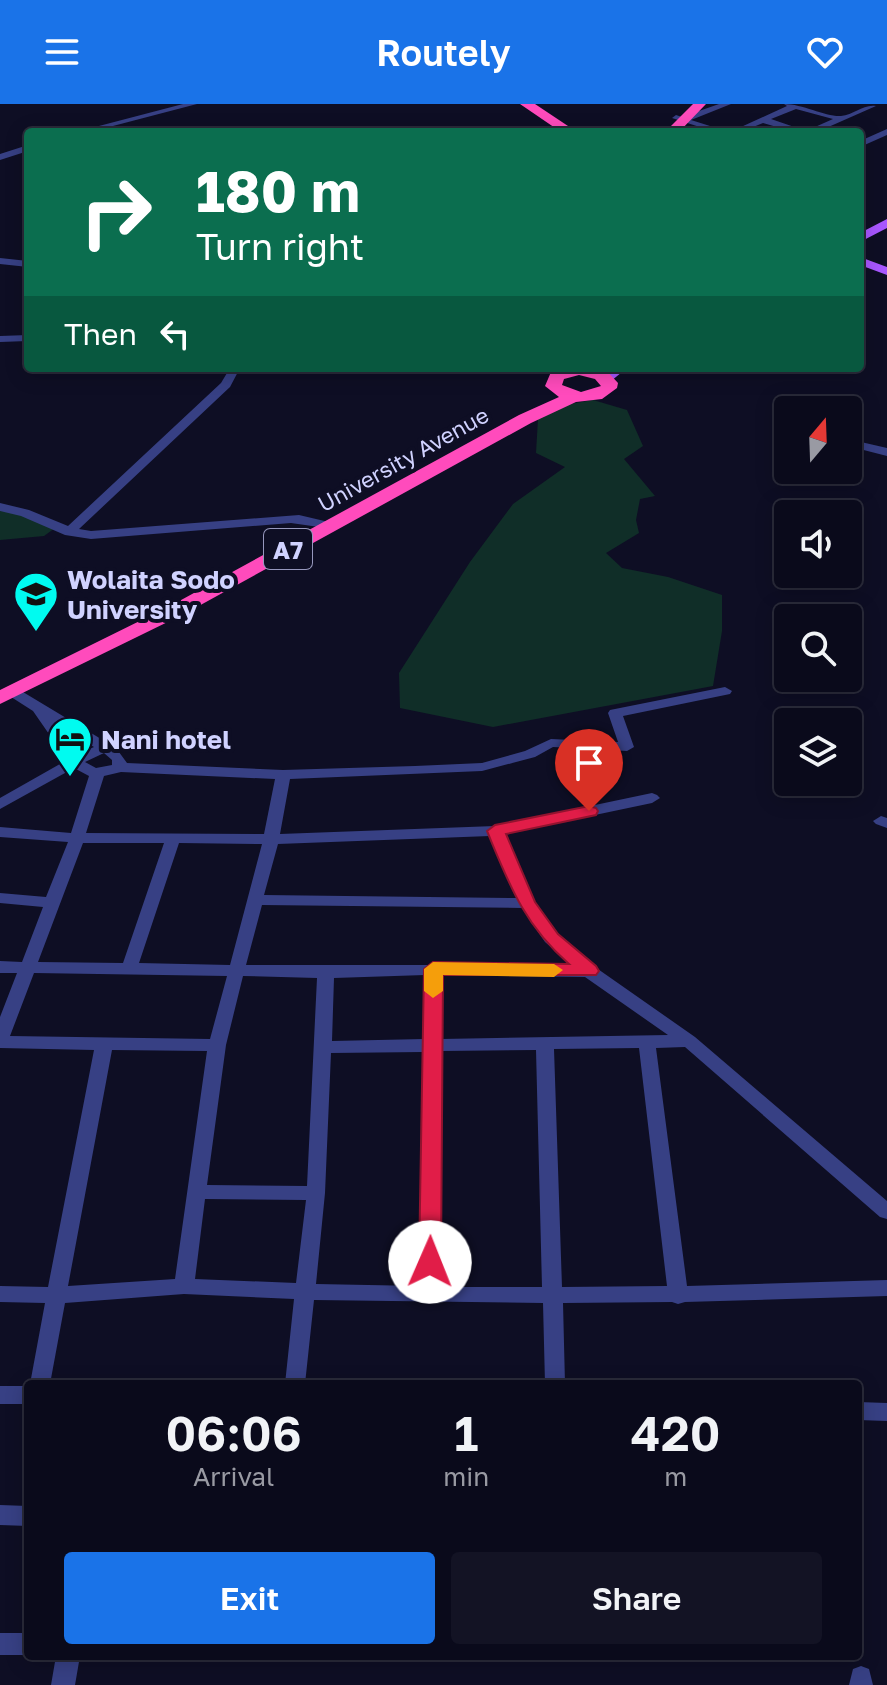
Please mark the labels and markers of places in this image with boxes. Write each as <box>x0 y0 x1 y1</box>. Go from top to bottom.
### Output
place label: Wolaita Sodo University <box>67 564 235 625</box>
school or university icon: Wolaita Sodo University <box>12 570 60 633</box>
hotel icon: Nani hotel <box>46 715 94 778</box>
place label: Nani hotel <box>101 724 231 755</box>
pin <box>555 729 623 811</box>

